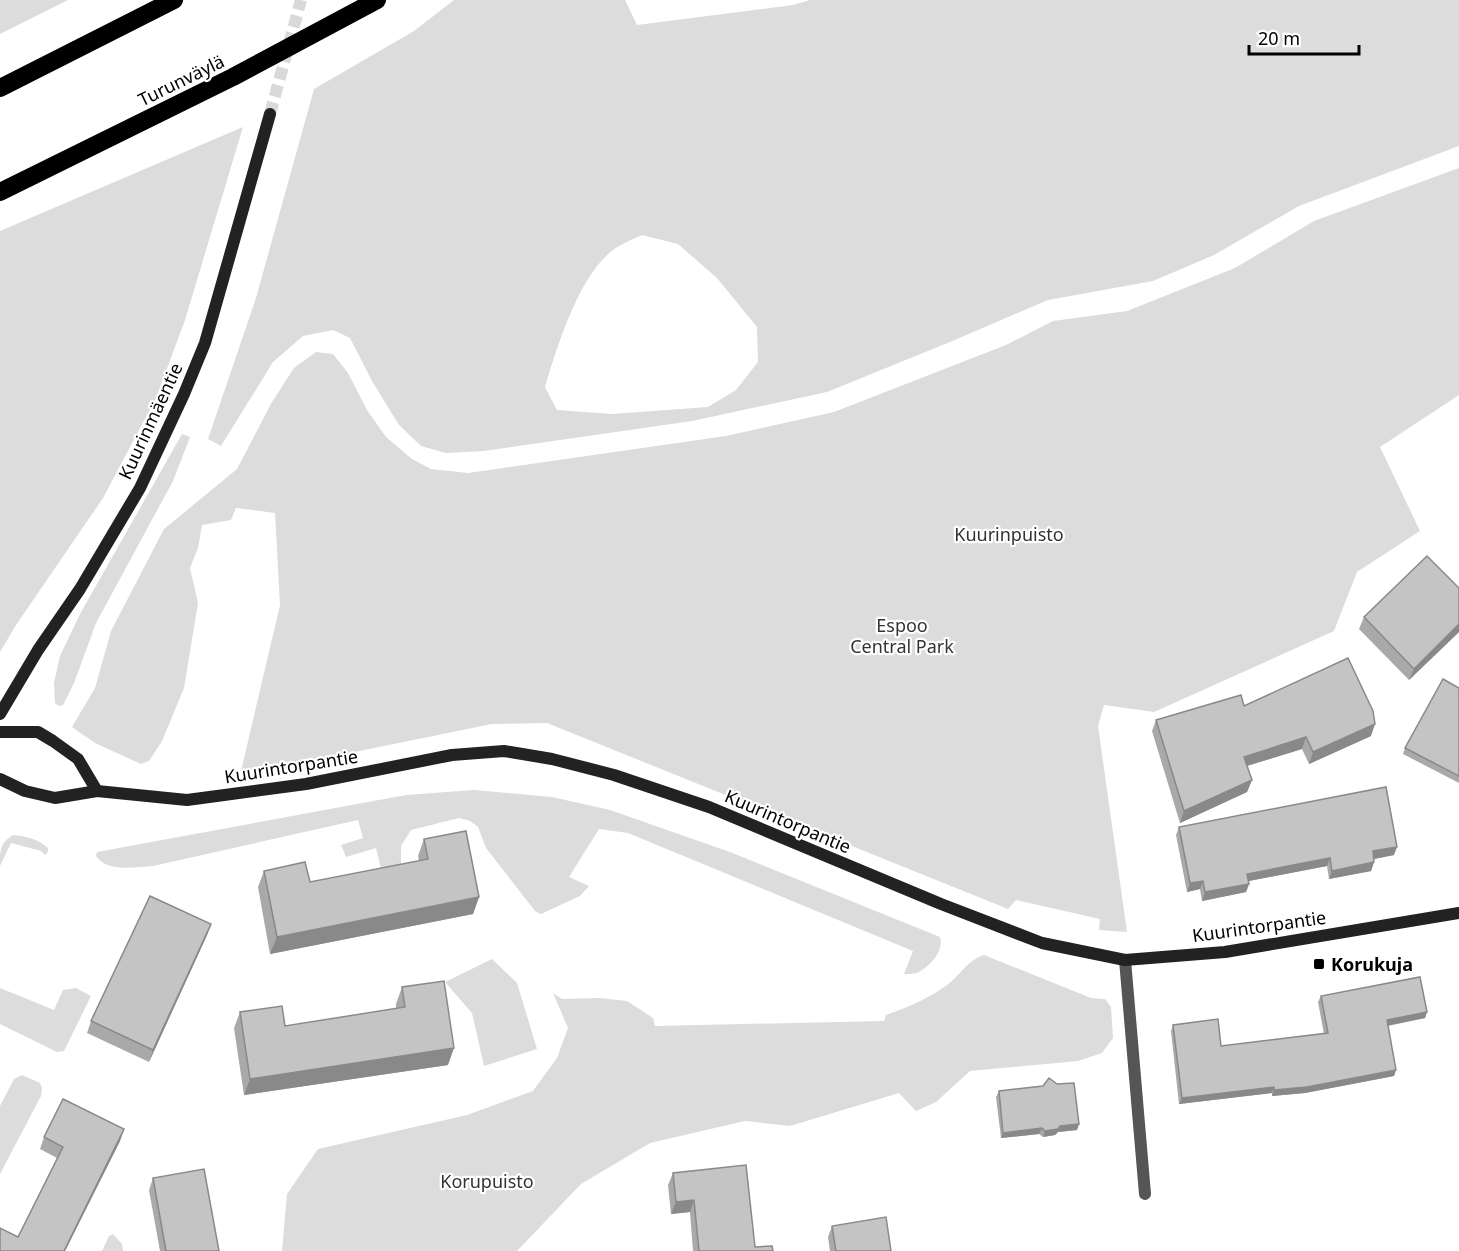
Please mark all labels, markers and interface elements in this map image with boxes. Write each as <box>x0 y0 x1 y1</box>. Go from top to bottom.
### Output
scale bar <box>1249 18 1358 56</box>
text: 20 m <box>1258 26 1300 50</box>
street label: Turunväylä <box>134 49 228 111</box>
street label: Kuurinmäentie <box>112 359 188 483</box>
park label: Kuurinpuisto <box>954 522 1064 546</box>
park label: Espoo Central Park <box>850 613 954 658</box>
street label: Kuurintorpantie <box>222 744 360 788</box>
street label: Kuurintorpantie <box>721 784 855 858</box>
street label: Kuurintorpantie <box>1190 905 1328 947</box>
place label: Korukuja <box>1331 952 1413 976</box>
marker: Korukuja <box>1312 957 1326 971</box>
park label: Korupuisto <box>440 1169 534 1193</box>

